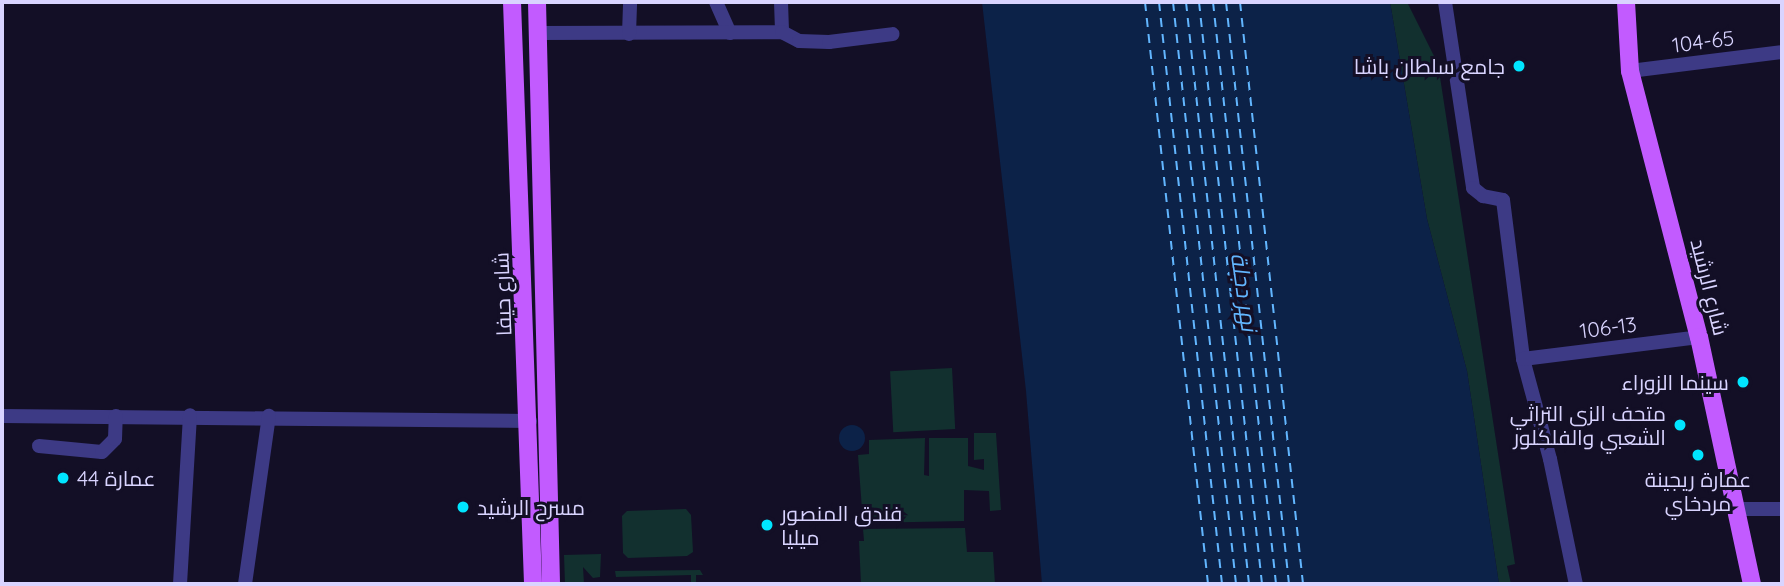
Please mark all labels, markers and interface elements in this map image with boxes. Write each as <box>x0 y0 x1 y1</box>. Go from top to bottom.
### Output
street label: 104-65 <box>1671 25 1735 57</box>
place label: جامع سلطان باشا <box>1354 53 1505 79</box>
marker: جامع سلطان باشا <box>1511 58 1527 74</box>
street label: شارع الرشيد <box>1686 236 1734 338</box>
water label: نهر دجلة <box>1225 251 1263 333</box>
street label: شارع حيفا <box>488 252 516 336</box>
street label: 106-13 <box>1578 311 1638 343</box>
place label: سينما الزوراء <box>1621 369 1729 395</box>
marker: سينما الزوراء <box>1735 374 1751 390</box>
place label: متحف الزي التراثي الشعبي والفلكلور <box>1510 400 1666 450</box>
marker: متحف الزي التراثي الشعبي والفلكلور <box>1672 417 1688 433</box>
marker: عمارة ريجينة مردخاي <box>1690 447 1706 463</box>
place label: عمارة 44 <box>77 465 155 491</box>
place label: عمارة ريجينة مردخاي <box>1645 466 1751 516</box>
marker: عمارة 44 <box>55 470 71 486</box>
place label: مسرح الرشيد <box>477 494 585 520</box>
marker: مسرح الرشيد <box>455 499 471 515</box>
place label: فندق المنصور ميليا <box>781 500 902 550</box>
marker: فندق المنصور ميليا <box>759 517 775 533</box>

